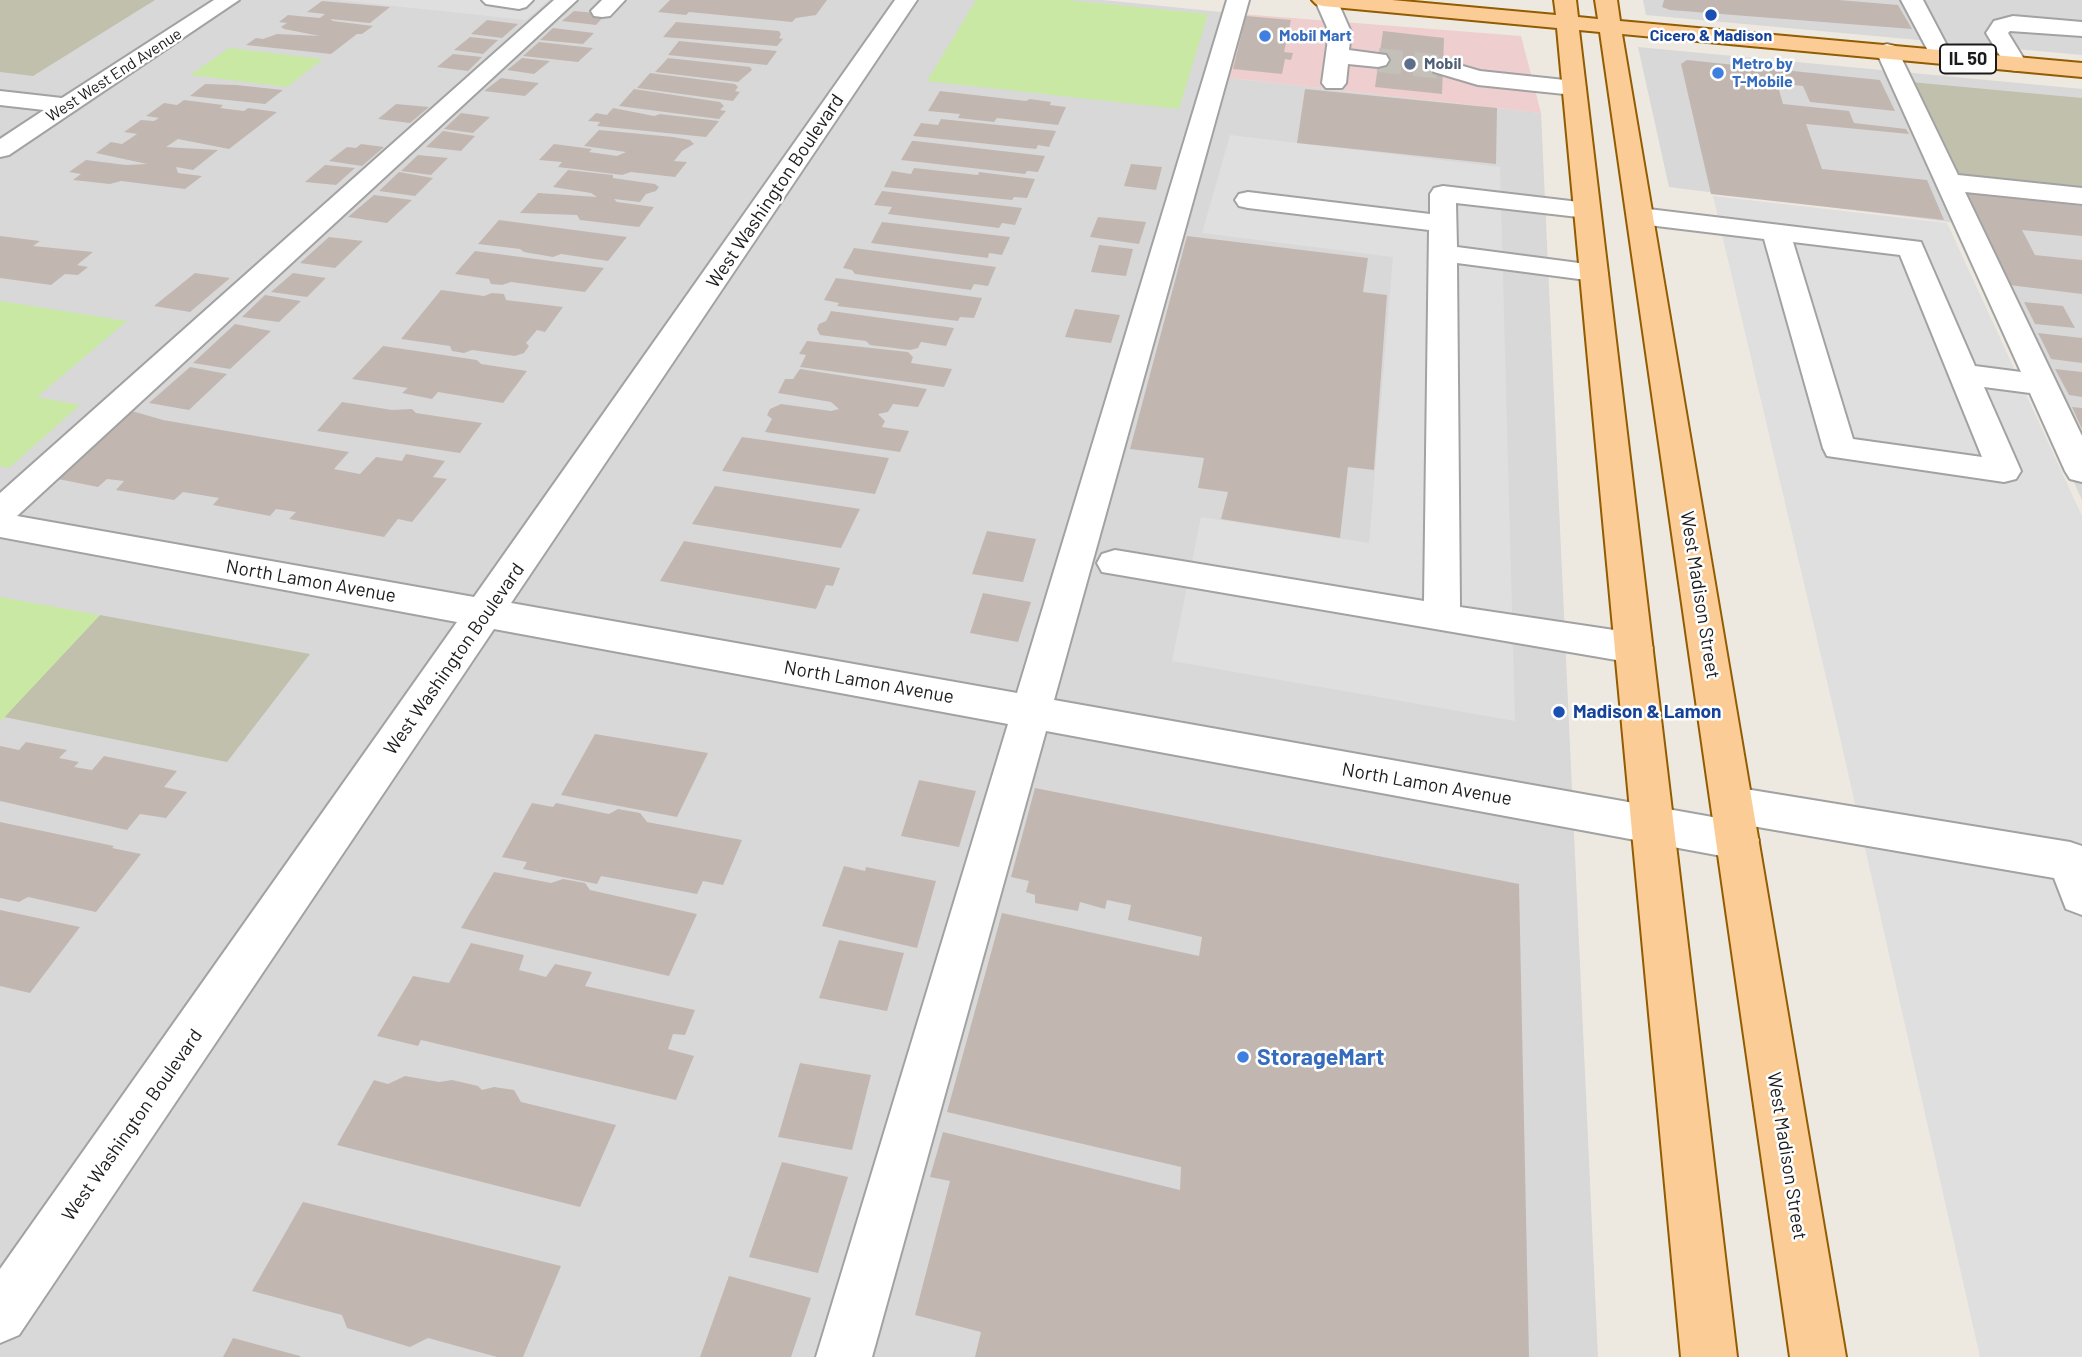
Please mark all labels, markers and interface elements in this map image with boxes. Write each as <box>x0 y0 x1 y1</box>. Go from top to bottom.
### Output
marker: Cicero & Madison <box>1703 7 1719 23</box>
street label: West West End Avenue <box>43 24 185 126</box>
place label: Mobil Mart <box>1279 26 1352 46</box>
place label: Cicero & Madison <box>1650 26 1772 46</box>
marker: Mobil Mart <box>1257 28 1273 44</box>
road number: IL 50 <box>1940 44 1996 74</box>
place label: Mobil <box>1424 54 1461 74</box>
place label: Metro by T-Mobile <box>1732 54 1793 92</box>
marker: Mobil <box>1402 56 1418 72</box>
marker: Metro by T-Mobile <box>1710 65 1726 81</box>
street label: West Washington Boulevard <box>701 90 849 292</box>
street label: West Madison Street <box>1675 510 1725 680</box>
street label: North Lamon Avenue <box>224 555 398 607</box>
street label: West Washington Boulevard <box>379 559 529 759</box>
street label: North Lamon Avenue <box>782 656 956 708</box>
place label: Madison & Lamon <box>1573 701 1721 723</box>
marker: Madison & Lamon <box>1551 704 1567 720</box>
street label: North Lamon Avenue <box>1340 758 1514 810</box>
street label: West Washington Boulevard <box>57 1025 207 1225</box>
place label: StorageMart <box>1257 1043 1385 1071</box>
marker: StorageMart <box>1235 1049 1251 1065</box>
street label: West Madison Street <box>1762 1071 1812 1241</box>

